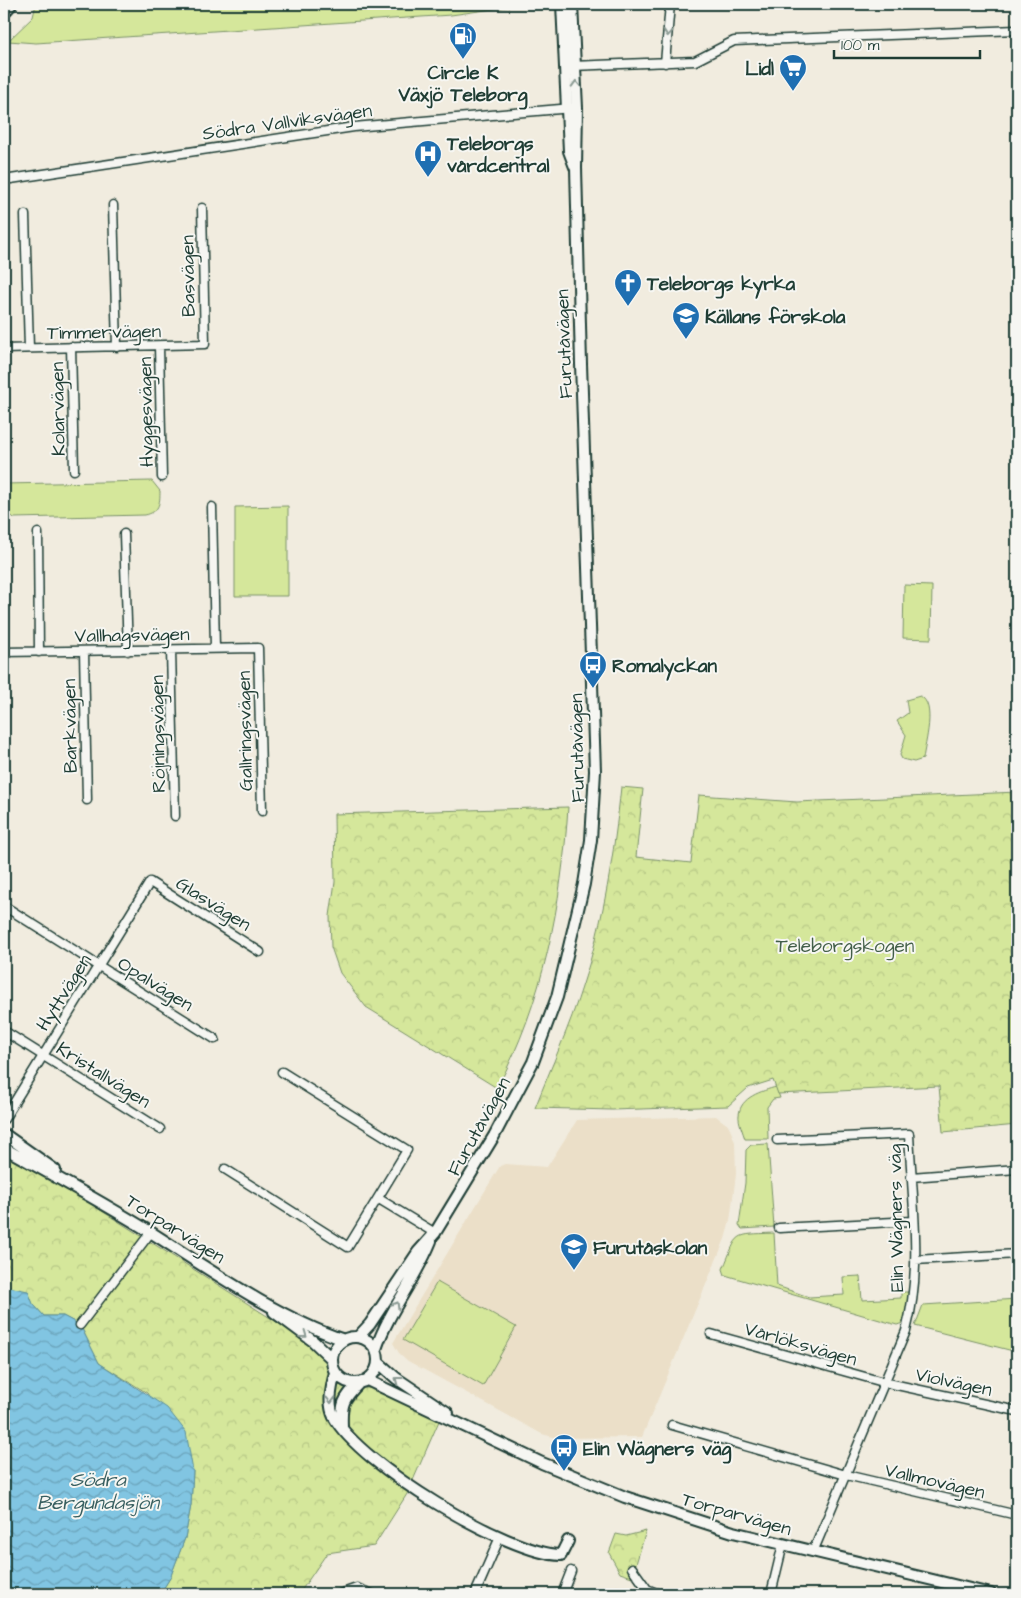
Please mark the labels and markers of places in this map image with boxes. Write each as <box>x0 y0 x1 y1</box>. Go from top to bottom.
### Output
fuel station icon: Circle K Växjö Teleborg <box>448 21 478 60</box>
supermarket icon: Lidl <box>778 53 808 92</box>
place label: Lidl <box>745 56 774 83</box>
place label: Circle K Växjö Teleborg <box>397 60 528 110</box>
place label: Teleborgs vårdcentral <box>446 131 549 180</box>
hospital icon: Teleborgs vårdcentral <box>413 139 443 178</box>
church icon: Teleborgs kyrka <box>613 268 643 307</box>
place label: Teleborgs kyrka <box>646 271 795 299</box>
school or university icon: Källans förskola <box>671 301 701 340</box>
place label: Källans förskola <box>705 304 846 331</box>
bus stop icon: Romalyckan <box>578 650 608 689</box>
place label: Romalyckan <box>612 653 717 681</box>
school or university icon: Furutåskolan <box>559 1232 589 1271</box>
place label: Furutåskolan <box>593 1235 708 1262</box>
bus stop icon: Elin Wägners väg <box>549 1433 579 1472</box>
place label: Elin Wägners väg <box>583 1436 731 1464</box>

